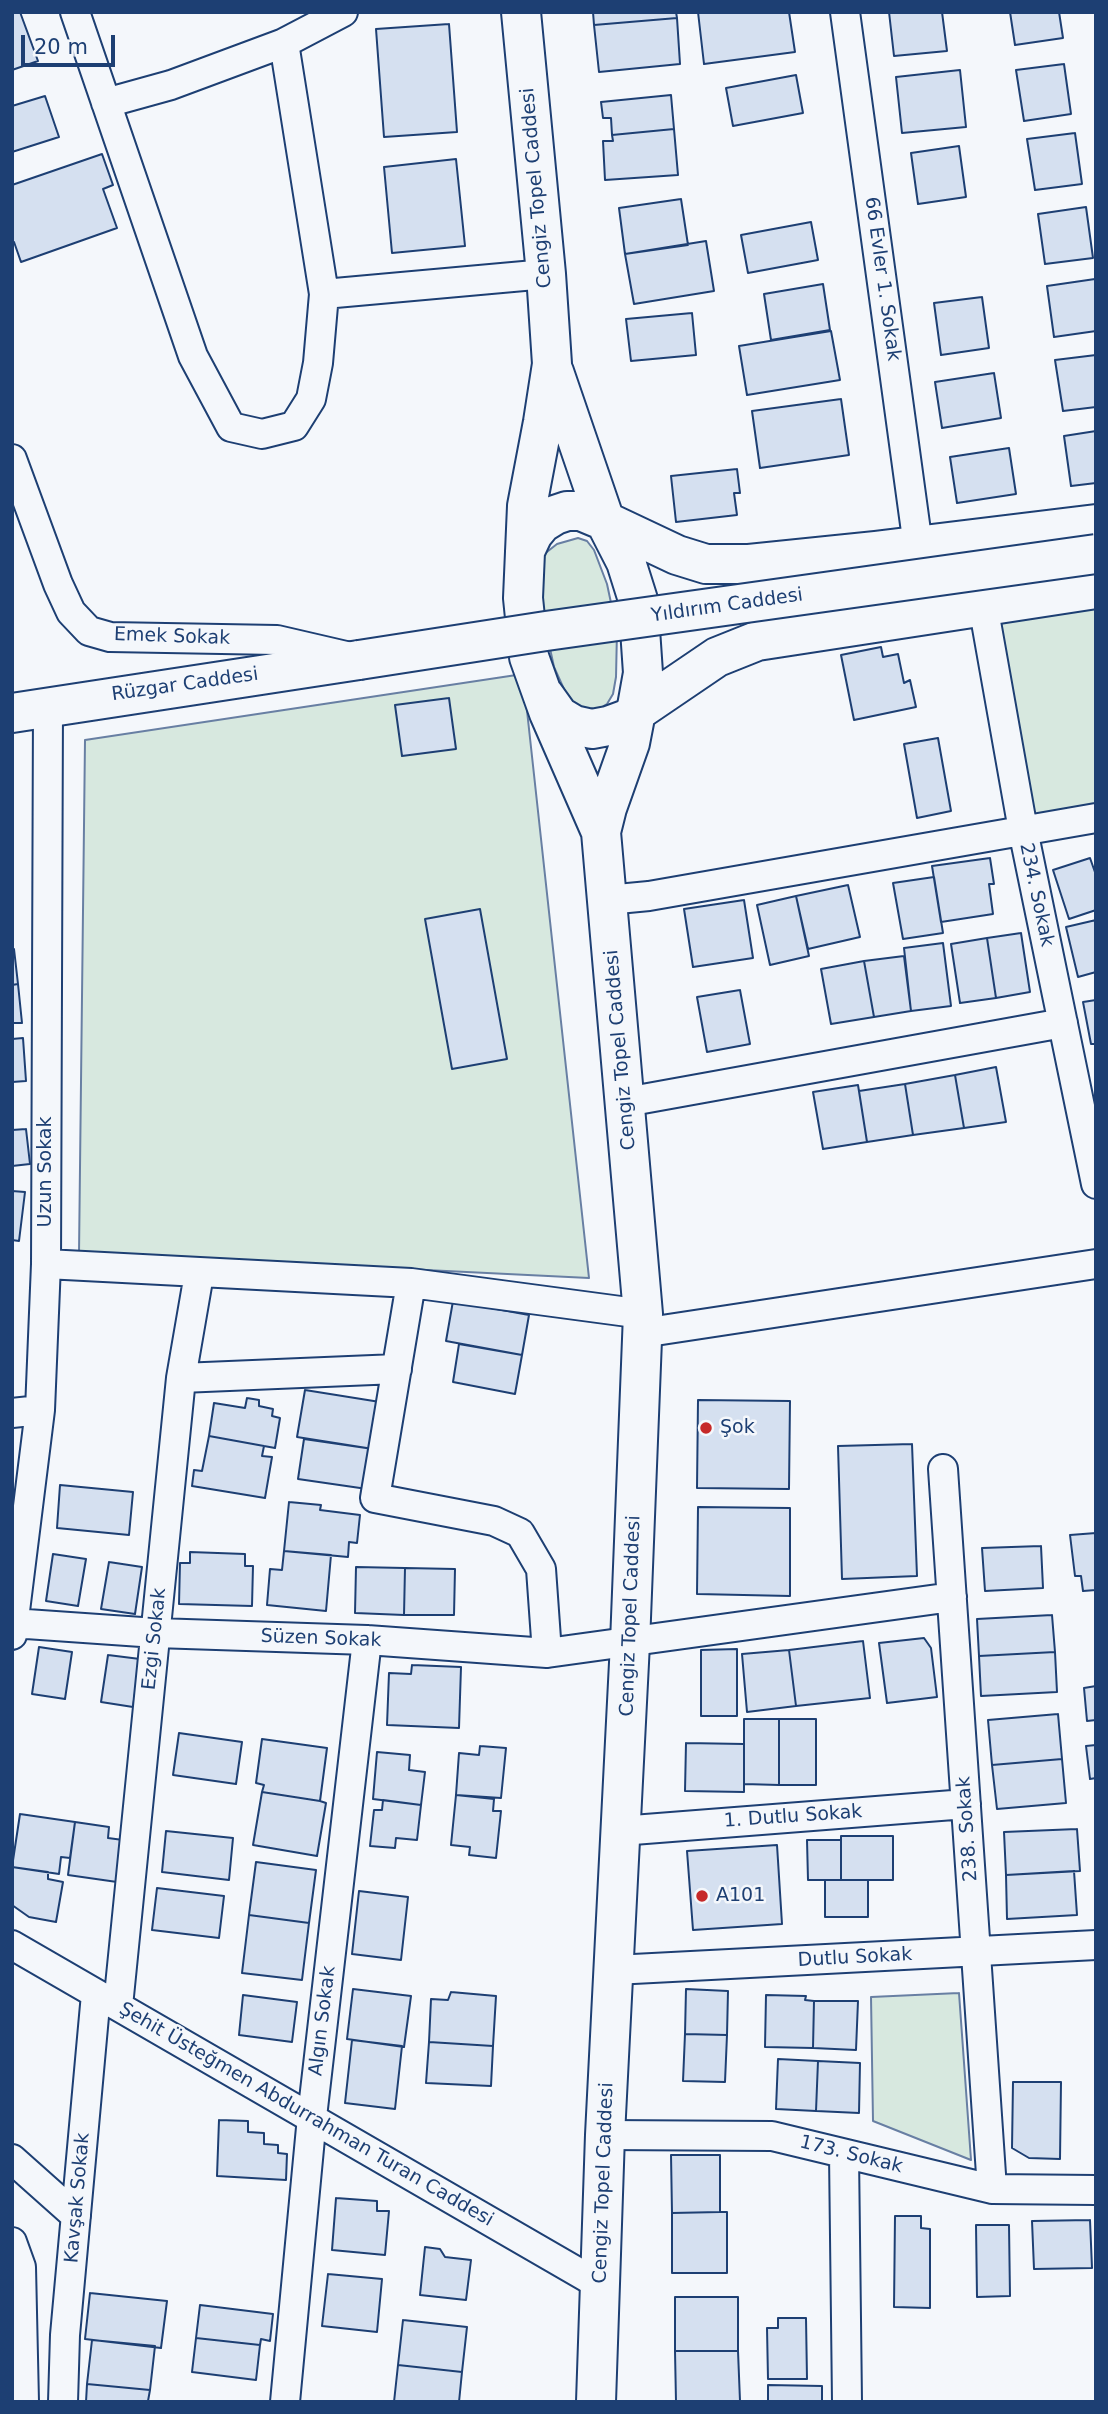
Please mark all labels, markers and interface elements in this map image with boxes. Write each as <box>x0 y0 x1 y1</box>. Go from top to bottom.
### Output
scale bar <box>24 21 119 65</box>
text: 20 m <box>34 35 88 59</box>
street label: Cengiz Topel Caddesi <box>517 87 557 289</box>
street label: 66 Evler 1. Sokak <box>859 195 905 363</box>
street label: Yıldırım Caddesi <box>650 584 804 628</box>
street label: Emek Sokak <box>114 624 230 650</box>
street label: Rüzgar Caddesi <box>110 663 260 707</box>
street label: 234. Sokak <box>1014 841 1058 949</box>
street label: Cengiz Topel Caddesi <box>601 949 641 1151</box>
street label: Uzun Sokak <box>35 1116 57 1228</box>
place label: Şok <box>720 1417 755 1439</box>
marker: Şok <box>698 1420 714 1436</box>
street label: Cengiz Topel Caddesi <box>616 1515 646 1717</box>
street label: Ezgi Sokak <box>138 1587 172 1691</box>
street label: Süzen Sokak <box>260 1625 382 1653</box>
street label: 238. Sokak <box>953 1776 983 1882</box>
street label: 1. Dutlu Sokak <box>723 1801 863 1833</box>
place label: A101 <box>716 1885 765 1907</box>
marker: A101 <box>694 1888 710 1904</box>
street label: Dutlu Sokak <box>797 1944 913 1972</box>
street label: Algın Sokak <box>305 1965 341 2077</box>
street label: Şehit Üsteğmen Abdurrahman Turan Caddesi <box>115 1998 497 2232</box>
street label: Cengiz Topel Caddesi <box>589 2082 619 2284</box>
street label: 173. Sokak <box>797 2131 905 2179</box>
street label: Kavşak Sokak <box>61 2132 95 2264</box>

